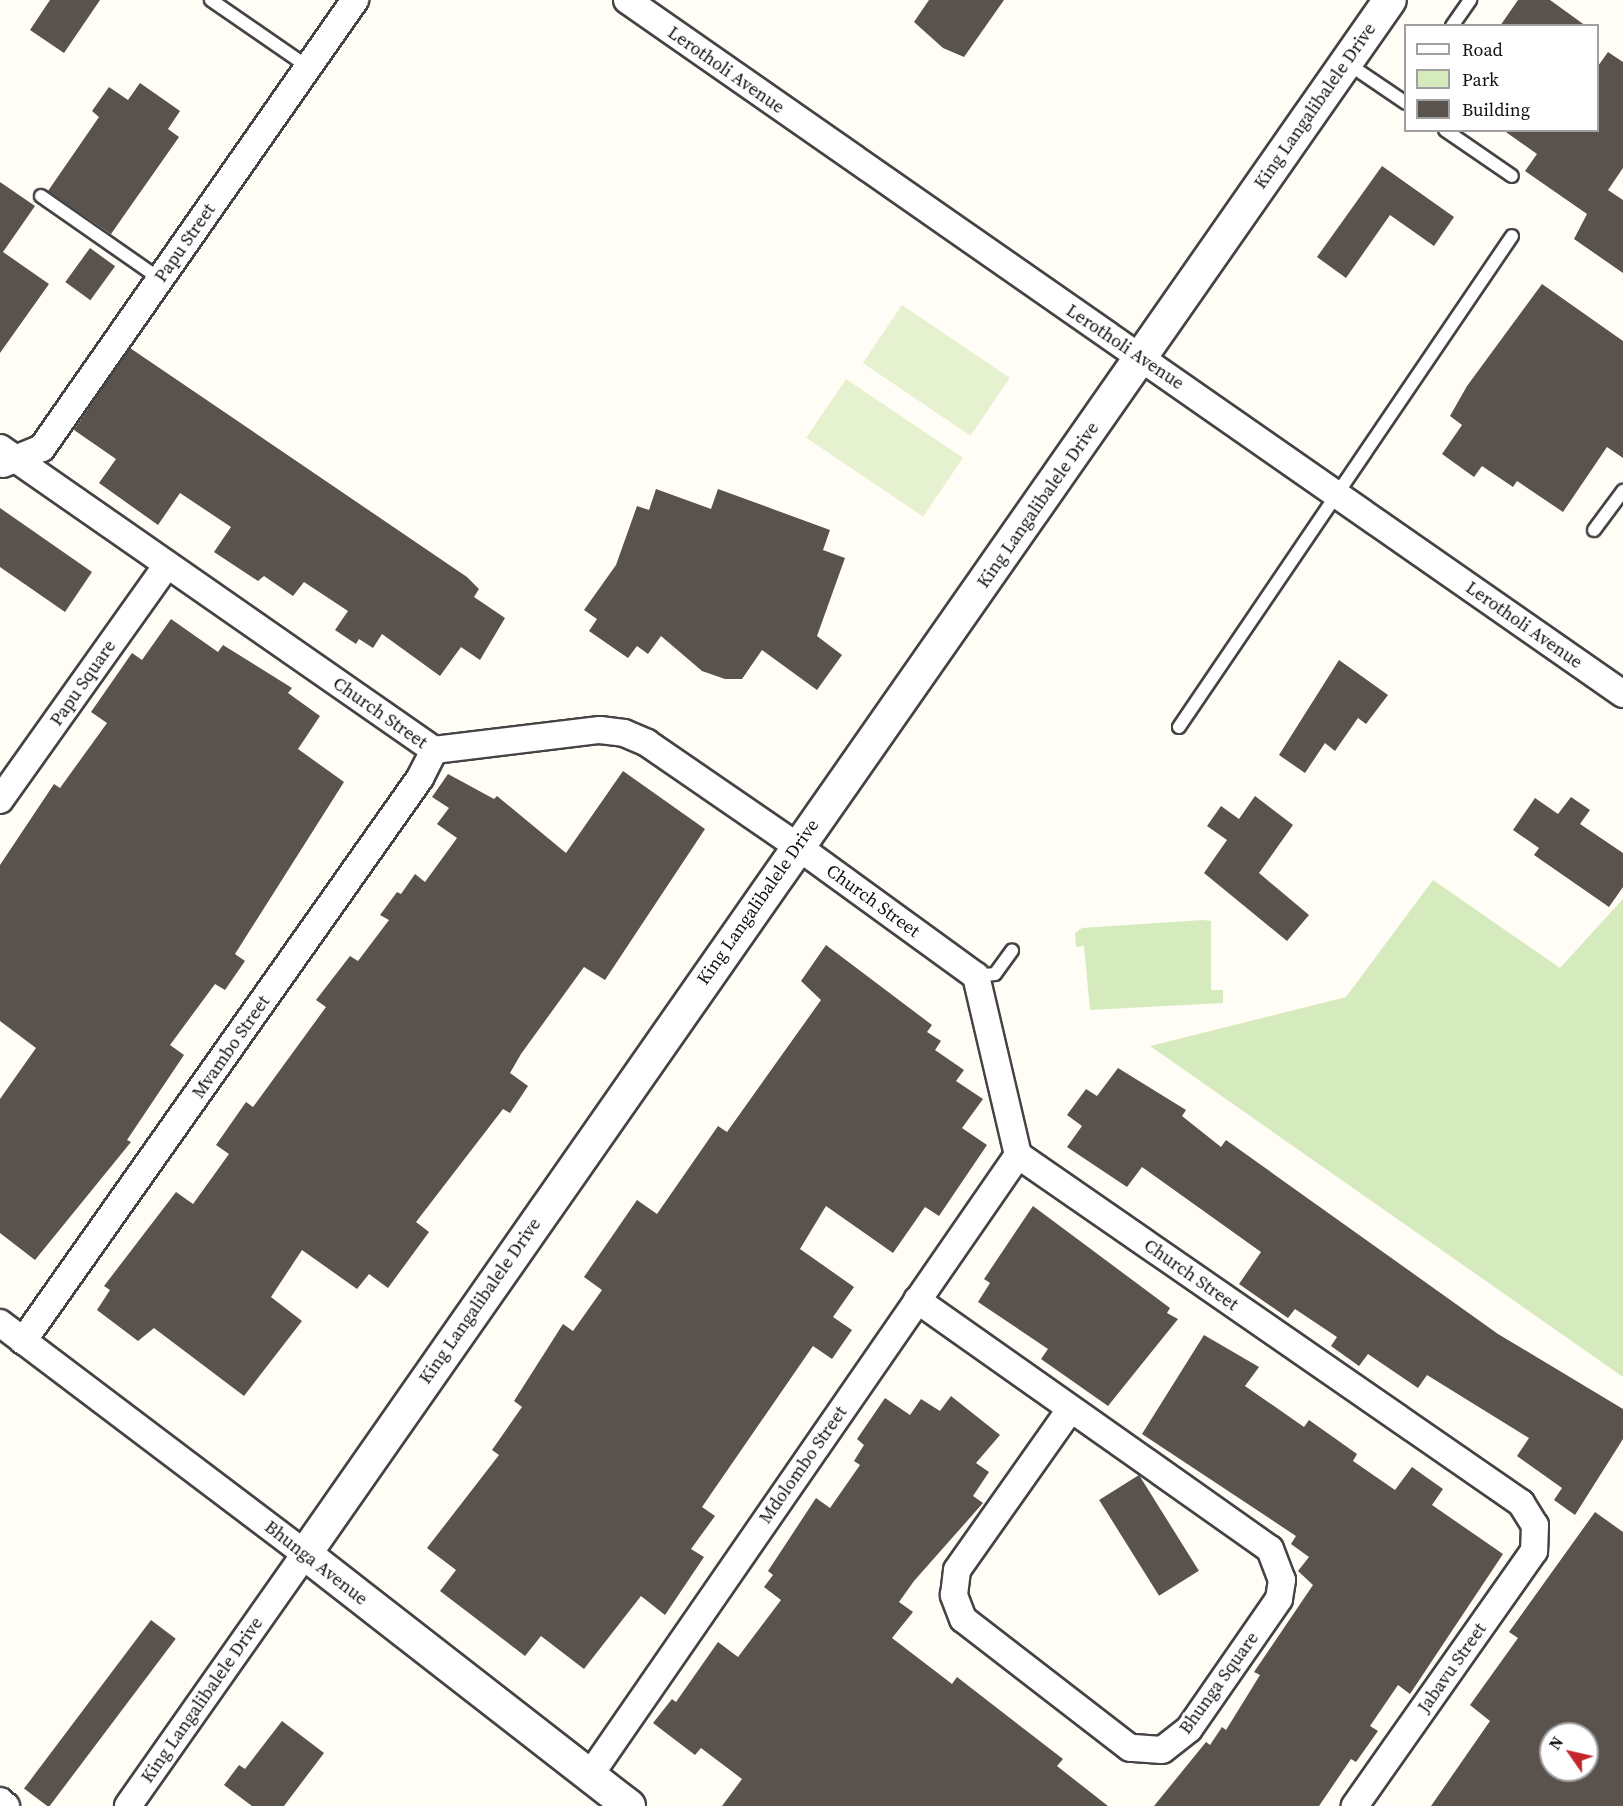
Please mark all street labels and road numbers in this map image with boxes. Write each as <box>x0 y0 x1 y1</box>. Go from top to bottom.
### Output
street label: King Langalibalele Drive <box>1250 19 1380 193</box>
street label: Lerotholi Avenue <box>664 22 788 118</box>
street label: Papu Street <box>150 200 220 286</box>
street label: Lerotholi Avenue <box>1062 300 1188 394</box>
street label: King Langalibalele Drive <box>973 418 1103 592</box>
street label: Lerotholi Avenue <box>1462 577 1586 673</box>
street label: Papu Square <box>46 636 120 730</box>
street label: Church Street <box>329 673 431 753</box>
street label: King Langalibalele Drive <box>693 815 823 989</box>
street label: Church Street <box>822 860 924 942</box>
street label: Mvambo Street <box>188 991 274 1103</box>
street label: King Langalibalele Drive <box>415 1214 545 1388</box>
street label: Church Street <box>1140 1235 1242 1315</box>
street label: Mdolombo Street <box>755 1402 851 1528</box>
street label: Bhunga Avenue <box>260 1516 372 1610</box>
street label: King Langalibalele Drive <box>137 1613 267 1787</box>
street label: Jabavu Street <box>1413 1619 1491 1717</box>
street label: Bhunga Square <box>1175 1628 1263 1738</box>

